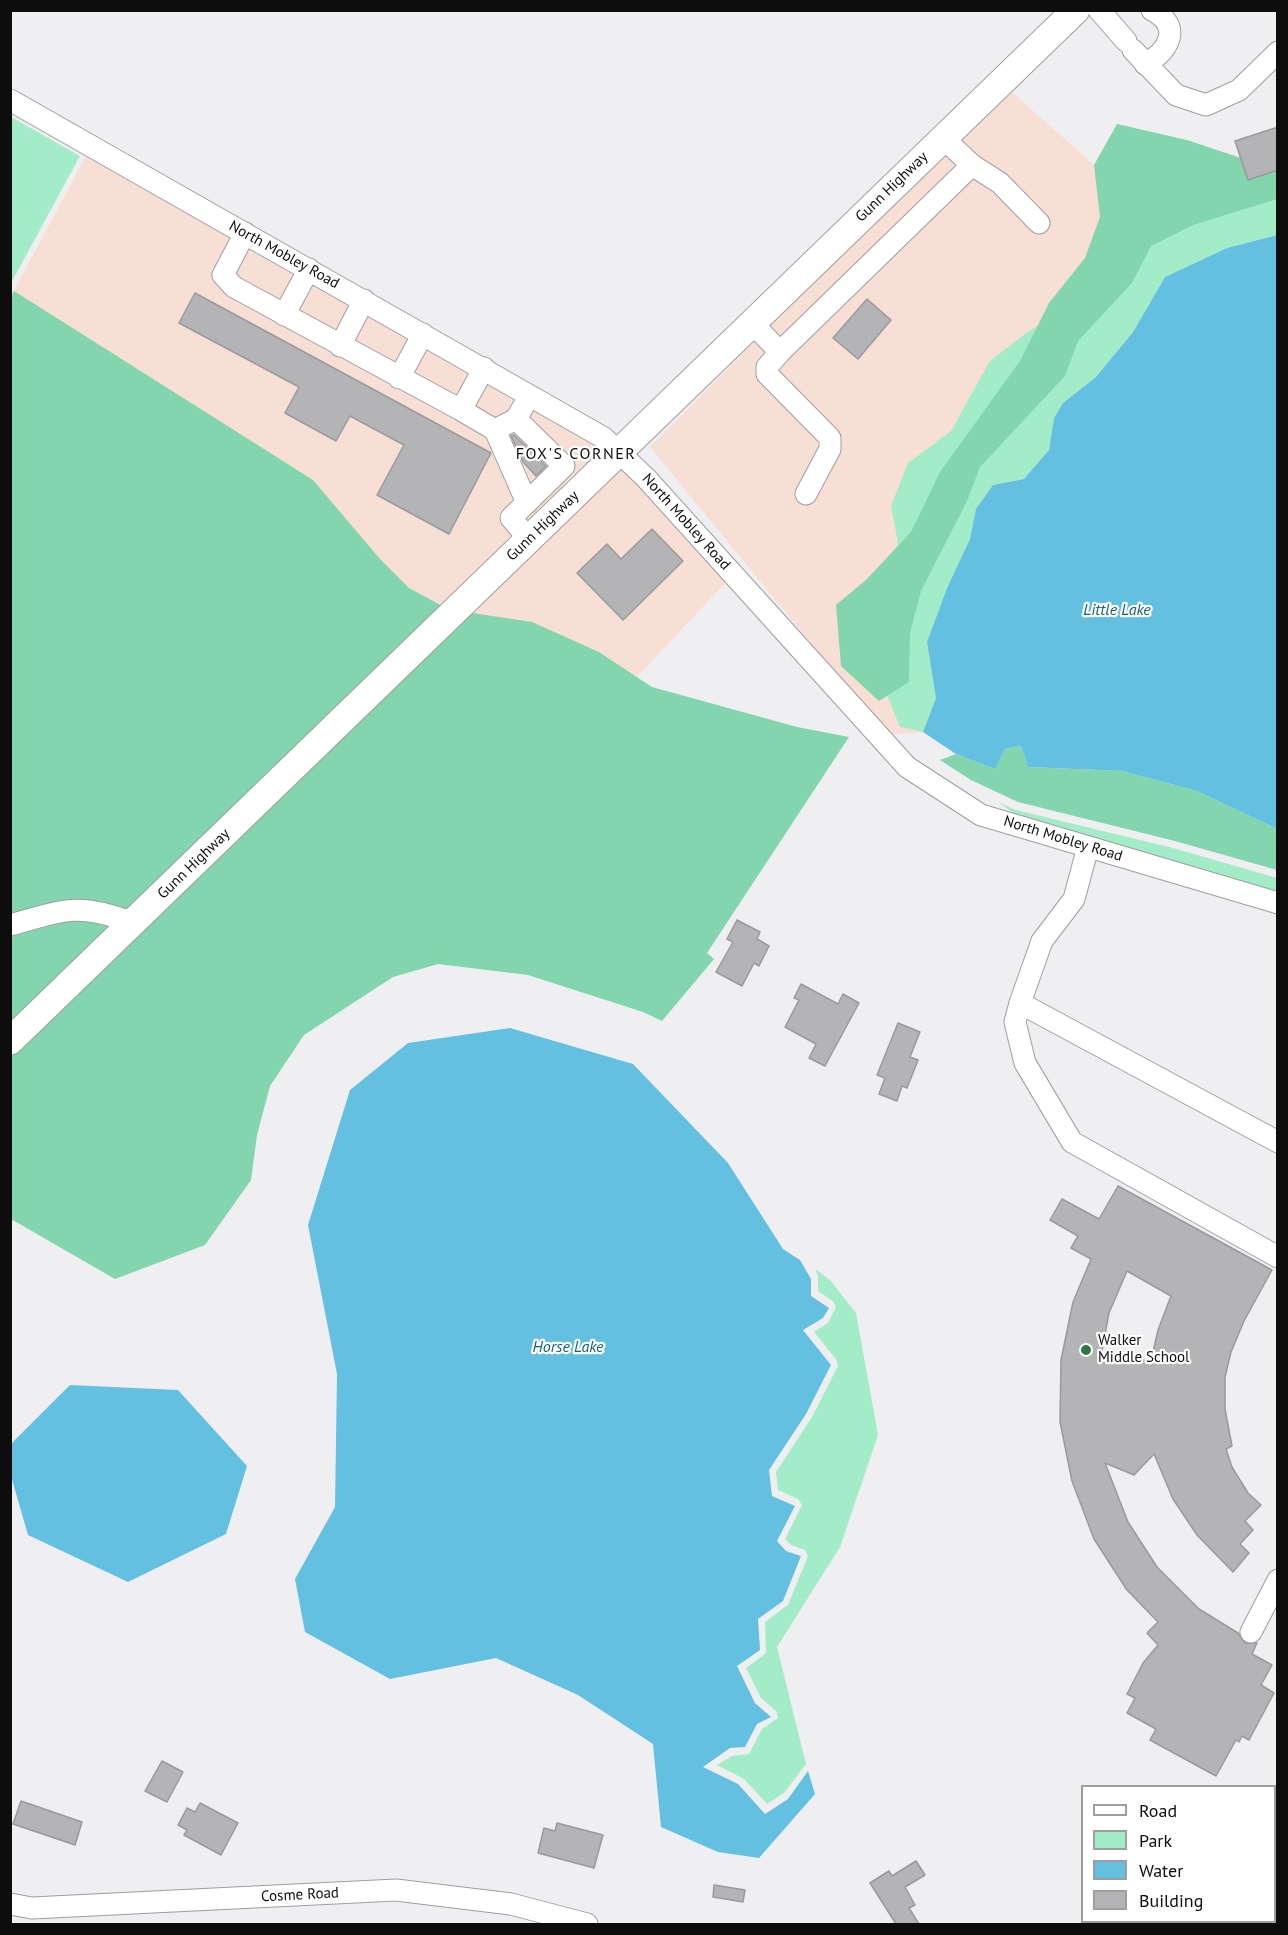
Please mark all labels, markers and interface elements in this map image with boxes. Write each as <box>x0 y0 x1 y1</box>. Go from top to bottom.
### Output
street label: Gunn Highway <box>852 148 932 226</box>
street label: North Mobley Road <box>226 217 342 293</box>
district label: FOX'S CORNER <box>516 444 636 464</box>
street label: North Mobley Road <box>638 470 734 574</box>
street label: Gunn Highway <box>503 487 583 565</box>
water label: Little Lake <box>1083 600 1151 620</box>
street label: North Mobley Road <box>1001 812 1125 866</box>
street label: Gunn Highway <box>154 825 234 903</box>
place label: Walker Middle School <box>1098 1332 1189 1367</box>
water label: Horse Lake <box>533 1337 603 1357</box>
marker: Walker Middle School <box>1079 1343 1093 1357</box>
legend <box>1081 1785 1276 1923</box>
text: Road <box>1139 1799 1177 1822</box>
text: Park <box>1139 1829 1172 1852</box>
text: Water <box>1139 1859 1183 1882</box>
street label: Cosme Road <box>261 1884 339 1906</box>
text: Building <box>1139 1889 1203 1912</box>

